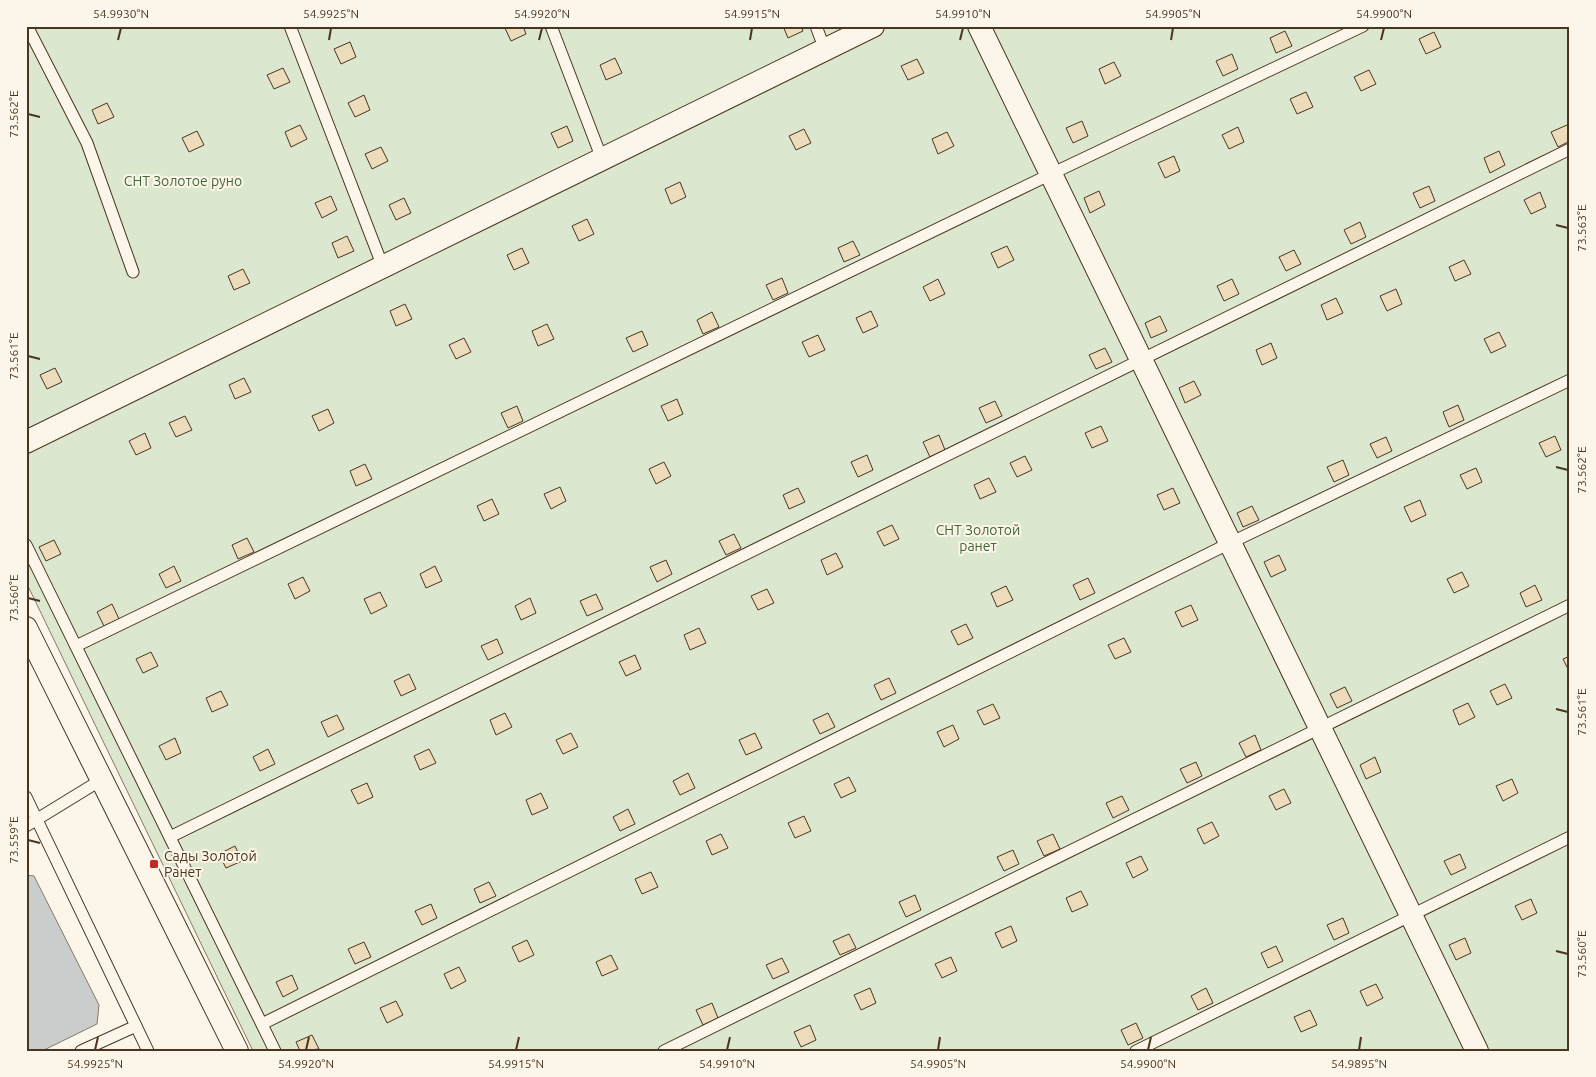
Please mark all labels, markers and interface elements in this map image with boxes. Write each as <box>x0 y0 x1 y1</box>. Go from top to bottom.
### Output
text: 54.9930°N <box>93 7 149 20</box>
text: 54.9925°N <box>303 7 359 20</box>
text: 54.9920°N <box>514 7 570 20</box>
text: 54.9915°N <box>724 7 780 20</box>
text: 54.9910°N <box>935 7 991 20</box>
text: 54.9905°N <box>1145 7 1201 20</box>
text: 54.9900°N <box>1356 7 1412 20</box>
text: 73.562°E <box>7 90 20 138</box>
park label: СНТ Золотое руно <box>124 173 242 189</box>
text: 73.563°E <box>1575 204 1588 252</box>
text: 73.561°E <box>7 332 20 380</box>
text: 73.562°E <box>1575 446 1588 494</box>
park label: СНТ Золотой ранет <box>936 522 1020 554</box>
text: 73.560°E <box>7 574 20 622</box>
text: 73.561°E <box>1575 688 1588 736</box>
text: 73.559°E <box>7 816 20 864</box>
place label: Сады Золотой Ранет <box>164 848 257 880</box>
marker: Сады Золотой Ранет <box>148 858 160 870</box>
text: 73.560°E <box>1575 930 1588 978</box>
text: 54.9925°N <box>67 1057 123 1070</box>
text: 54.9920°N <box>278 1057 334 1070</box>
text: 54.9915°N <box>488 1057 544 1070</box>
text: 54.9910°N <box>699 1057 755 1070</box>
text: 54.9905°N <box>910 1057 966 1070</box>
text: 54.9900°N <box>1120 1057 1176 1070</box>
text: 54.9895°N <box>1331 1057 1387 1070</box>

